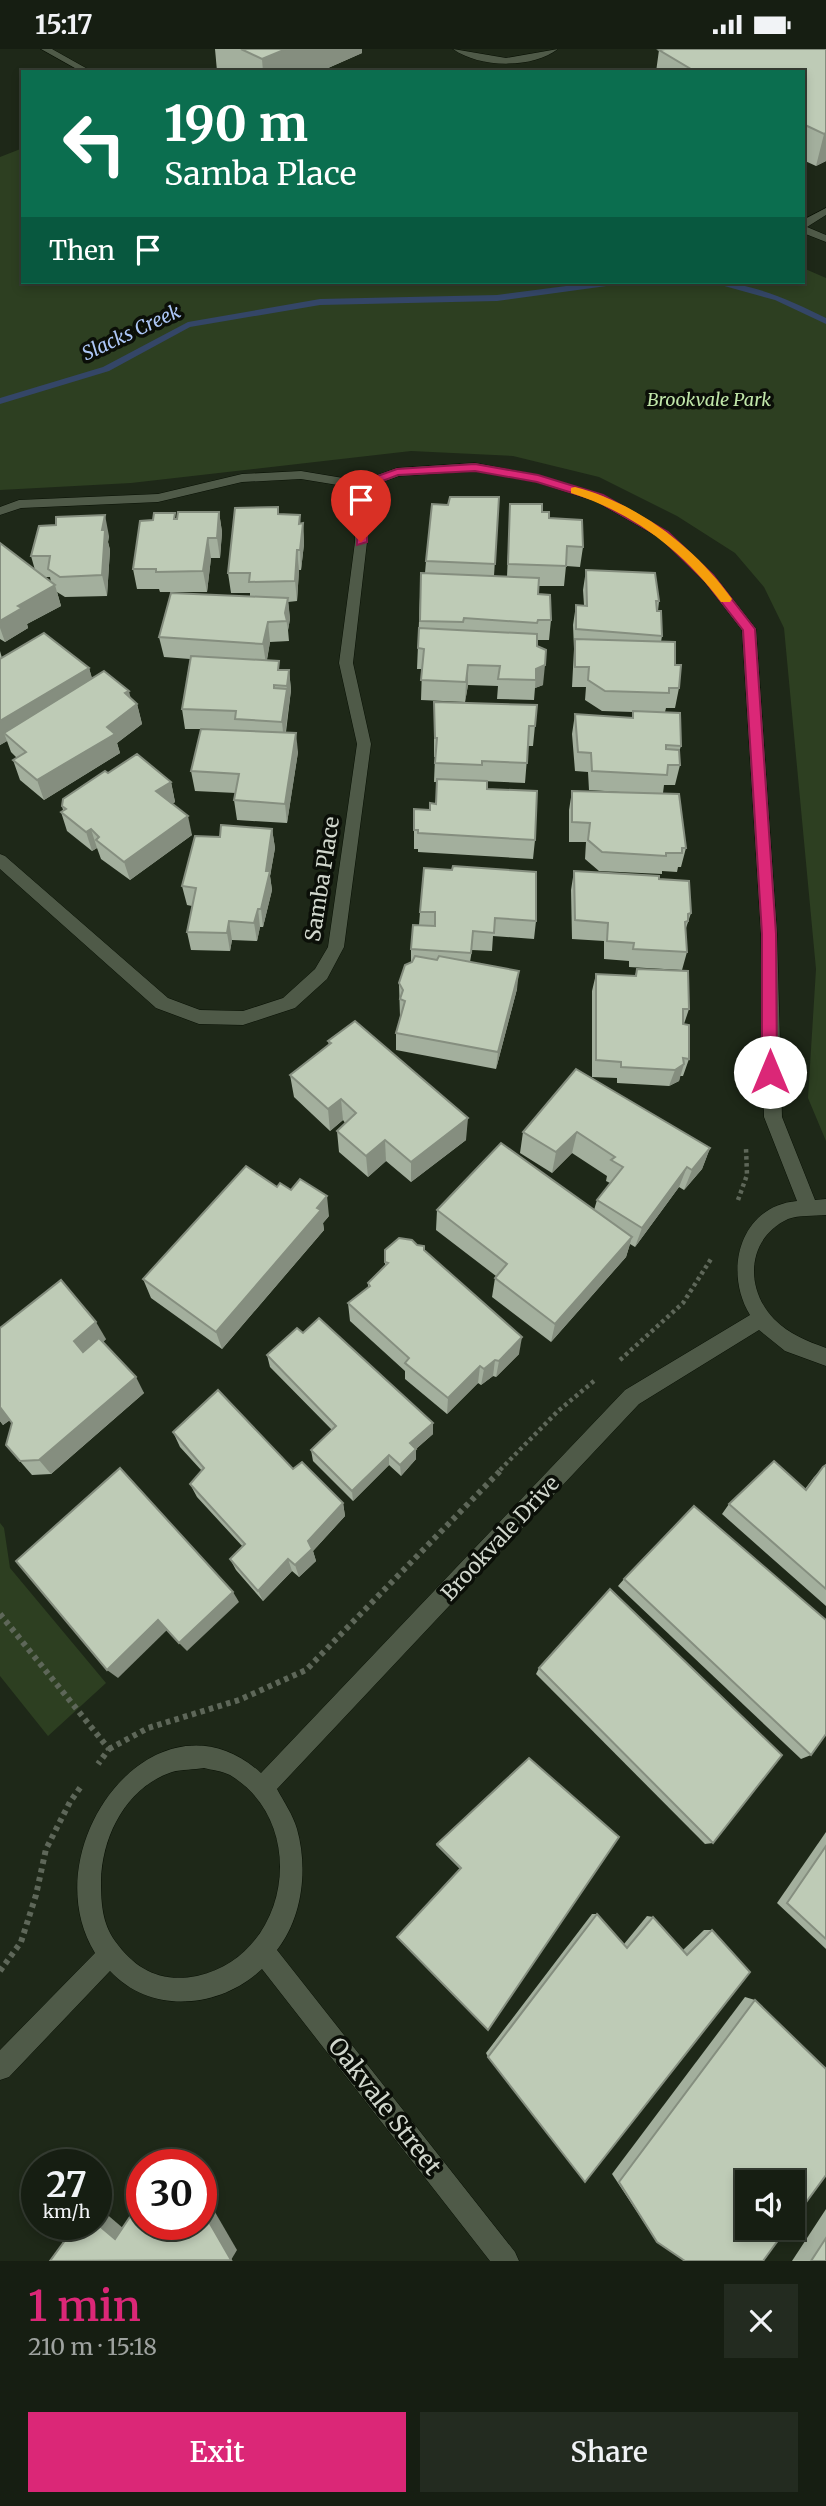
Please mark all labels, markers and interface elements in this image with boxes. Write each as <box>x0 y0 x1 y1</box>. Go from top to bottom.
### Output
text: 15:17 <box>35 8 93 41</box>
text: 190 m <box>164 93 308 154</box>
icon: left <box>49 98 140 189</box>
text: Samba Place <box>164 154 356 194</box>
icon: arrive <box>129 231 167 269</box>
text: Then <box>49 234 115 267</box>
water label: Slacks Creek <box>78 299 185 365</box>
park label: Brookvale Park <box>647 388 771 411</box>
pin <box>331 470 391 542</box>
icon: arrive <box>342 481 380 519</box>
street label: Samba Place <box>299 815 345 943</box>
position arrow <box>733 1035 807 1109</box>
street label: Brookvale Drive <box>435 1470 565 1606</box>
street label: Oakvale Street <box>322 2031 449 2182</box>
speed limit sign: 30 <box>126 2149 217 2240</box>
text: 27 <box>46 2163 87 2207</box>
map controls <box>735 2170 805 2240</box>
button: sound <box>735 2170 805 2240</box>
text: km/h <box>43 2200 90 2223</box>
text: 1 min <box>28 2280 141 2332</box>
button: close <box>724 2284 798 2358</box>
text: 210 m · 15:18 <box>28 2332 157 2361</box>
button: Exit <box>28 2412 406 2492</box>
button: Share <box>420 2412 798 2492</box>

